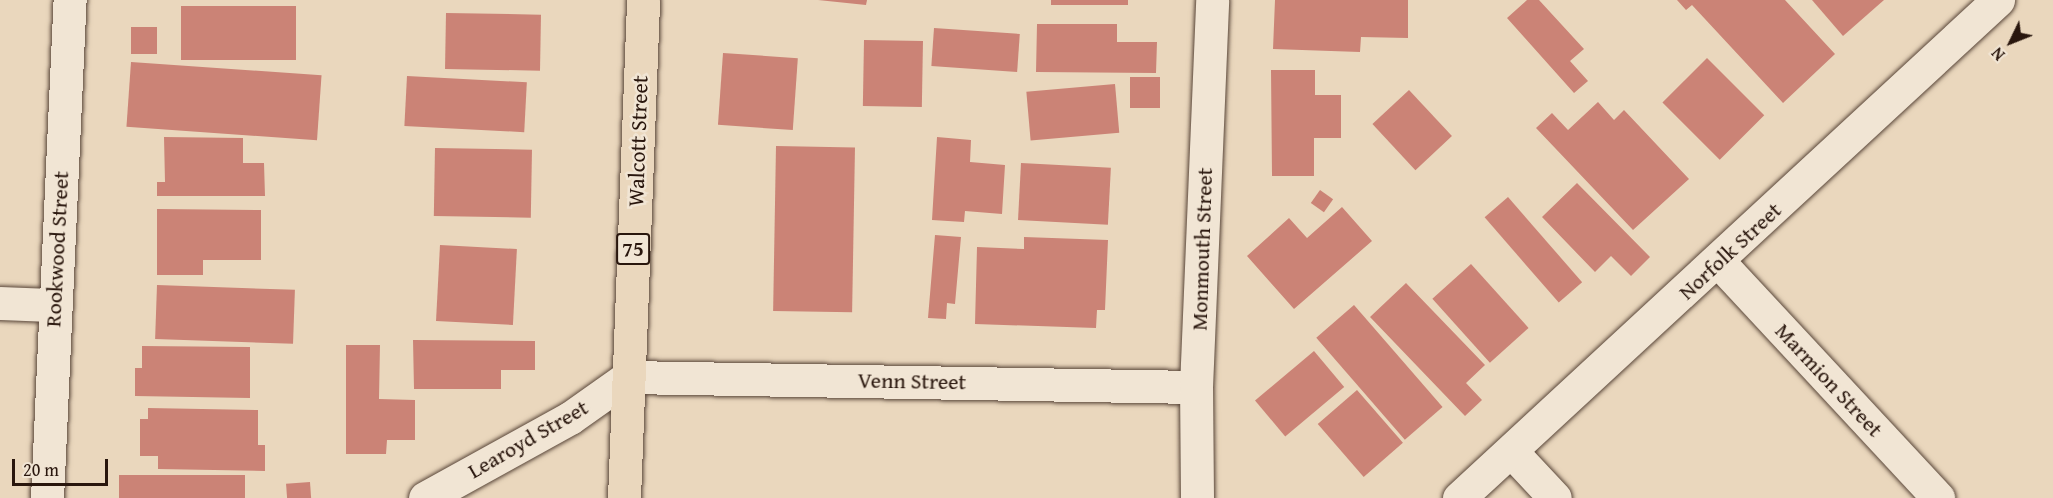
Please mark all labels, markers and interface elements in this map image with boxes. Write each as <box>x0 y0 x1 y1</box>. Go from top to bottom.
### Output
north arrow <box>1981 12 2041 72</box>
text: N <box>1985 42 2010 66</box>
street label: Walcott Street <box>623 75 653 207</box>
street label: Monmouth Street <box>1186 167 1218 331</box>
street label: Rookwood Street <box>40 170 74 328</box>
street label: Norfolk Street <box>1673 197 1787 305</box>
road number: 75 <box>615 231 651 267</box>
street label: Marmion Street <box>1770 318 1888 442</box>
street label: Venn Street <box>857 367 967 395</box>
street label: Learoyd Street <box>463 394 593 484</box>
scale bar <box>15 447 111 485</box>
text: 20 m <box>23 456 59 483</box>

